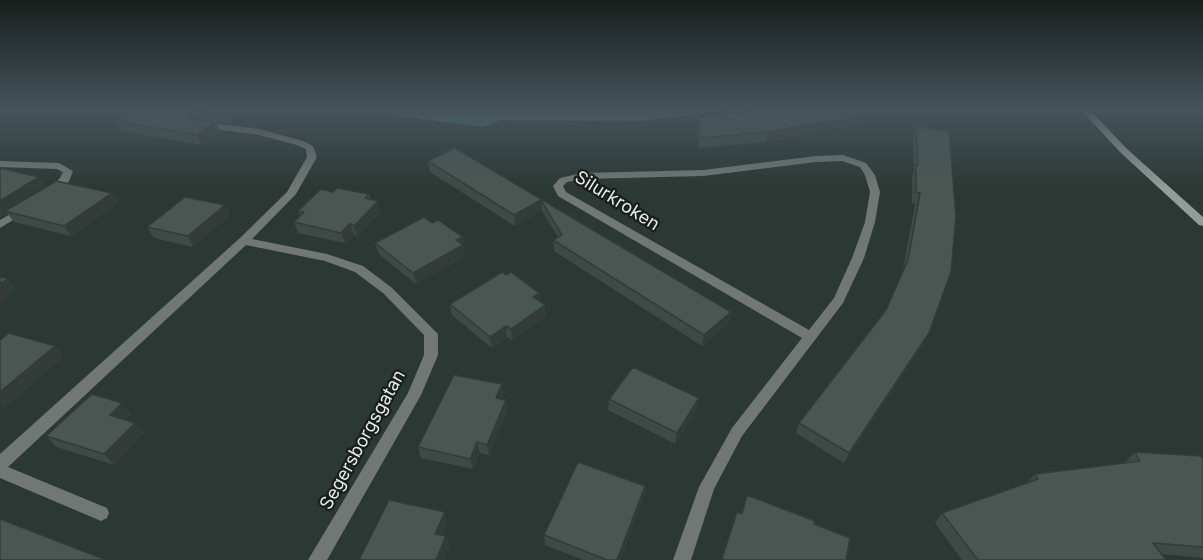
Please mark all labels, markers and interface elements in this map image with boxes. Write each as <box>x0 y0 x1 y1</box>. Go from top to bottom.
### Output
street label: Silurkroken <box>571 166 663 236</box>
street label: Segersborgsgatan <box>316 366 410 514</box>

